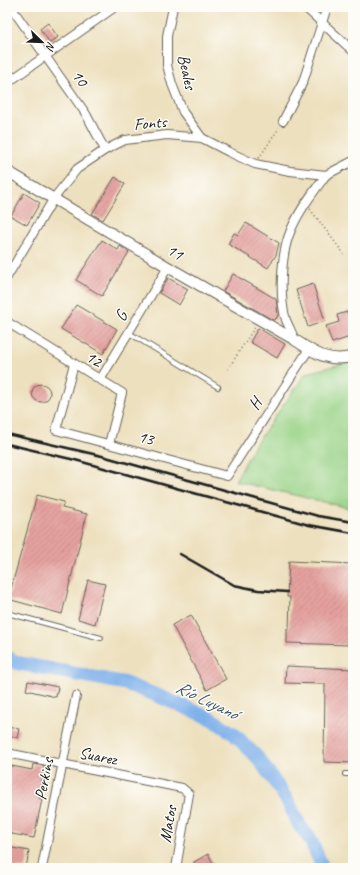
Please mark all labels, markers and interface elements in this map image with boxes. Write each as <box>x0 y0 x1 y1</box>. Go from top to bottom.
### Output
north arrow <box>22 22 62 62</box>
text: N <box>43 40 59 54</box>
street label: Beales <box>173 52 201 93</box>
street label: 10 <box>67 66 94 91</box>
street label: Fonts <box>133 111 169 135</box>
street label: 11 <box>163 239 188 266</box>
street label: G <box>110 306 133 325</box>
street label: 12 <box>82 346 107 373</box>
street label: H <box>244 391 268 414</box>
street label: 13 <box>136 426 157 450</box>
water label: Río Luyanó <box>172 676 247 727</box>
street label: Suarez <box>77 742 120 770</box>
street label: Perkins <box>30 754 59 802</box>
street label: Matos <box>154 803 182 844</box>

